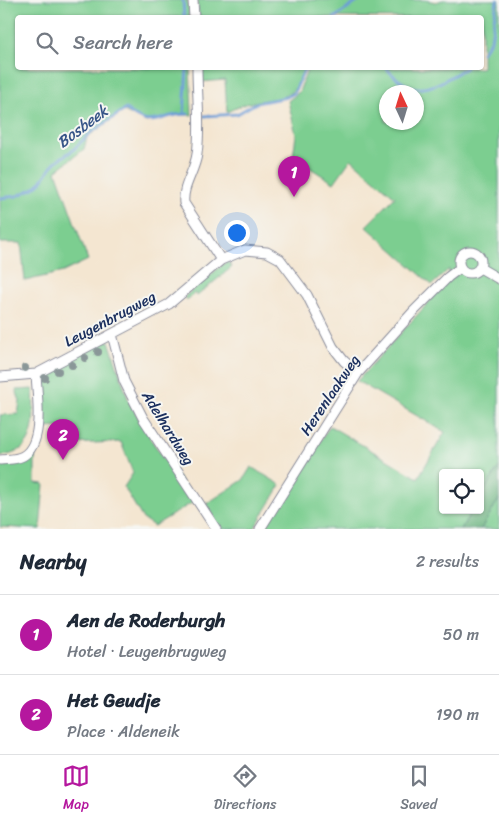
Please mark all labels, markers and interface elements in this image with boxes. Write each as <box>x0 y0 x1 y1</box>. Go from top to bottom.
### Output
search box <box>15 15 484 70</box>
text: Search here <box>73 26 173 59</box>
icon: search <box>33 29 61 57</box>
north arrow <box>379 85 424 130</box>
water label: Bosbeek <box>50 96 116 156</box>
pin: 1 <box>278 156 310 197</box>
your location <box>224 220 250 246</box>
street label: Leugenbrugweg <box>59 284 161 354</box>
street label: Herenlaakweg <box>293 349 367 441</box>
street label: Adelhardweg <box>134 384 202 471</box>
pin: 2 <box>47 419 79 460</box>
map controls <box>439 469 484 514</box>
button: locate <box>439 469 484 514</box>
text: Nearby <box>20 543 86 581</box>
text: 2 results <box>416 547 479 576</box>
text: Aen de Roderburgh <box>67 604 225 637</box>
text: 1 <box>33 620 39 649</box>
text: 50 m <box>443 620 479 649</box>
text: Hotel · Leugenbrugweg <box>67 637 227 666</box>
text: Het Geudje <box>67 684 161 717</box>
text: 2 <box>31 700 41 729</box>
text: 190 m <box>436 700 479 729</box>
text: Place · Aldeneik <box>67 717 180 746</box>
tab: Map <box>62 762 90 817</box>
tab: Directions <box>214 762 276 817</box>
tab: Saved <box>400 762 437 817</box>

